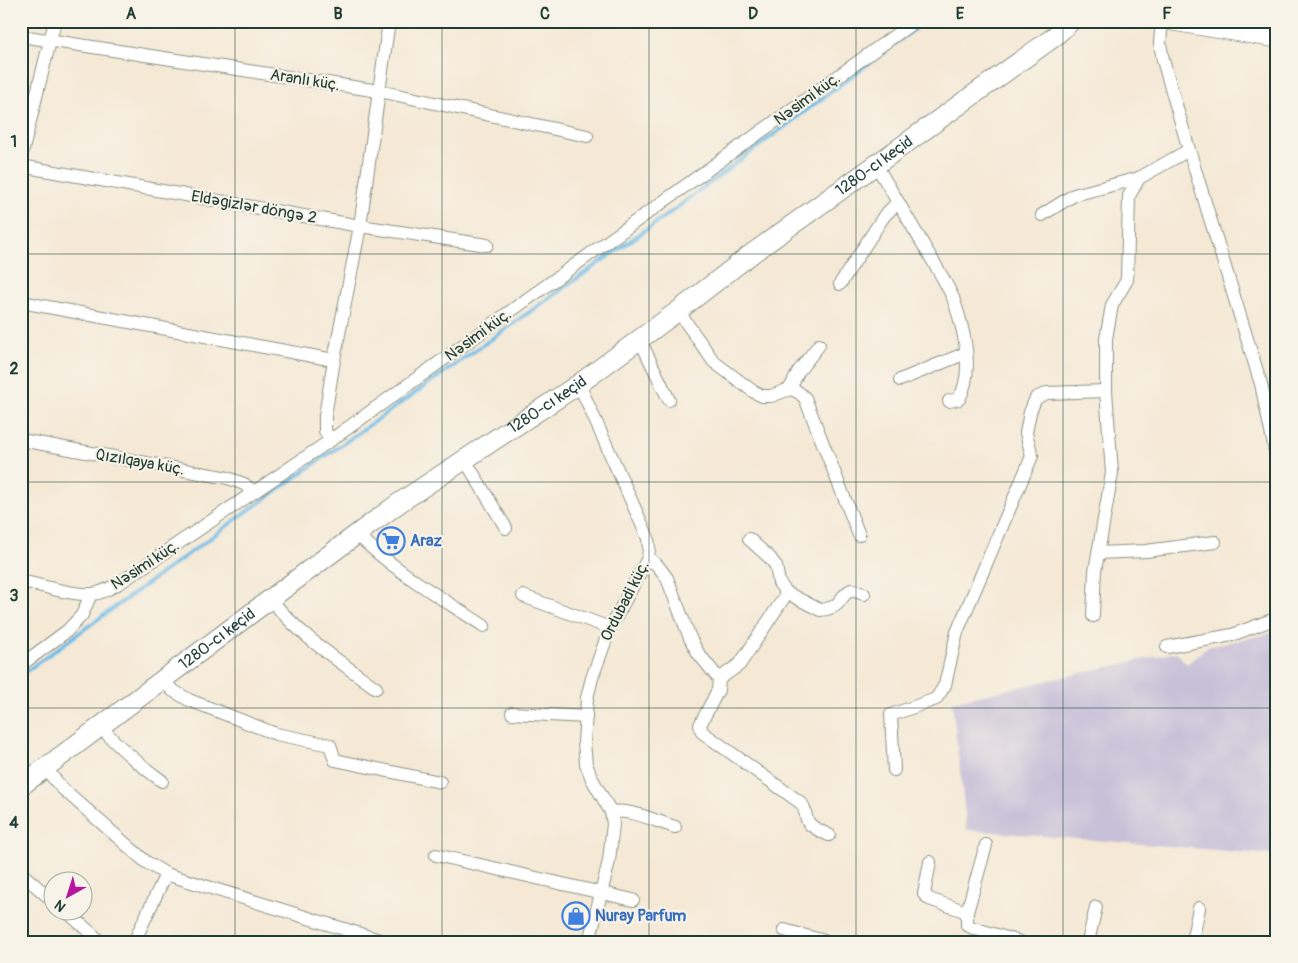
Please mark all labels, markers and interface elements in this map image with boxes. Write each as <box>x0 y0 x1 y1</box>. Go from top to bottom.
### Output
text: A <box>126 4 137 24</box>
text: B <box>333 4 343 24</box>
text: C <box>540 4 550 24</box>
text: D <box>748 4 758 24</box>
text: E <box>956 4 965 24</box>
text: F <box>1162 4 1172 24</box>
street label: Aranlı küç. <box>269 65 341 95</box>
street label: Nəsimi küç. <box>770 68 844 130</box>
street label: 1280-cı keçid <box>832 131 917 200</box>
text: 1 <box>11 132 17 152</box>
street label: Eldəgizlər döngə 2 <box>190 186 318 228</box>
street label: Nəsimi küç. <box>441 304 515 366</box>
text: 2 <box>10 359 19 379</box>
street label: 1280-cı keçid <box>504 372 591 438</box>
street label: Qızılqaya küç. <box>94 444 186 480</box>
supermarket icon: Araz <box>376 526 406 556</box>
place label: Araz <box>410 531 443 551</box>
street label: Nəsimi küç. <box>107 536 183 594</box>
street label: Ordubadi küç. <box>596 557 654 645</box>
text: 3 <box>10 586 19 606</box>
street label: 1280-cı keçid <box>175 604 259 674</box>
text: 4 <box>9 813 19 833</box>
north arrow <box>42 870 92 920</box>
text: N <box>51 896 69 915</box>
shop icon: Nuray Parfum <box>561 901 591 931</box>
place label: Nuray Parfum <box>595 906 686 926</box>

